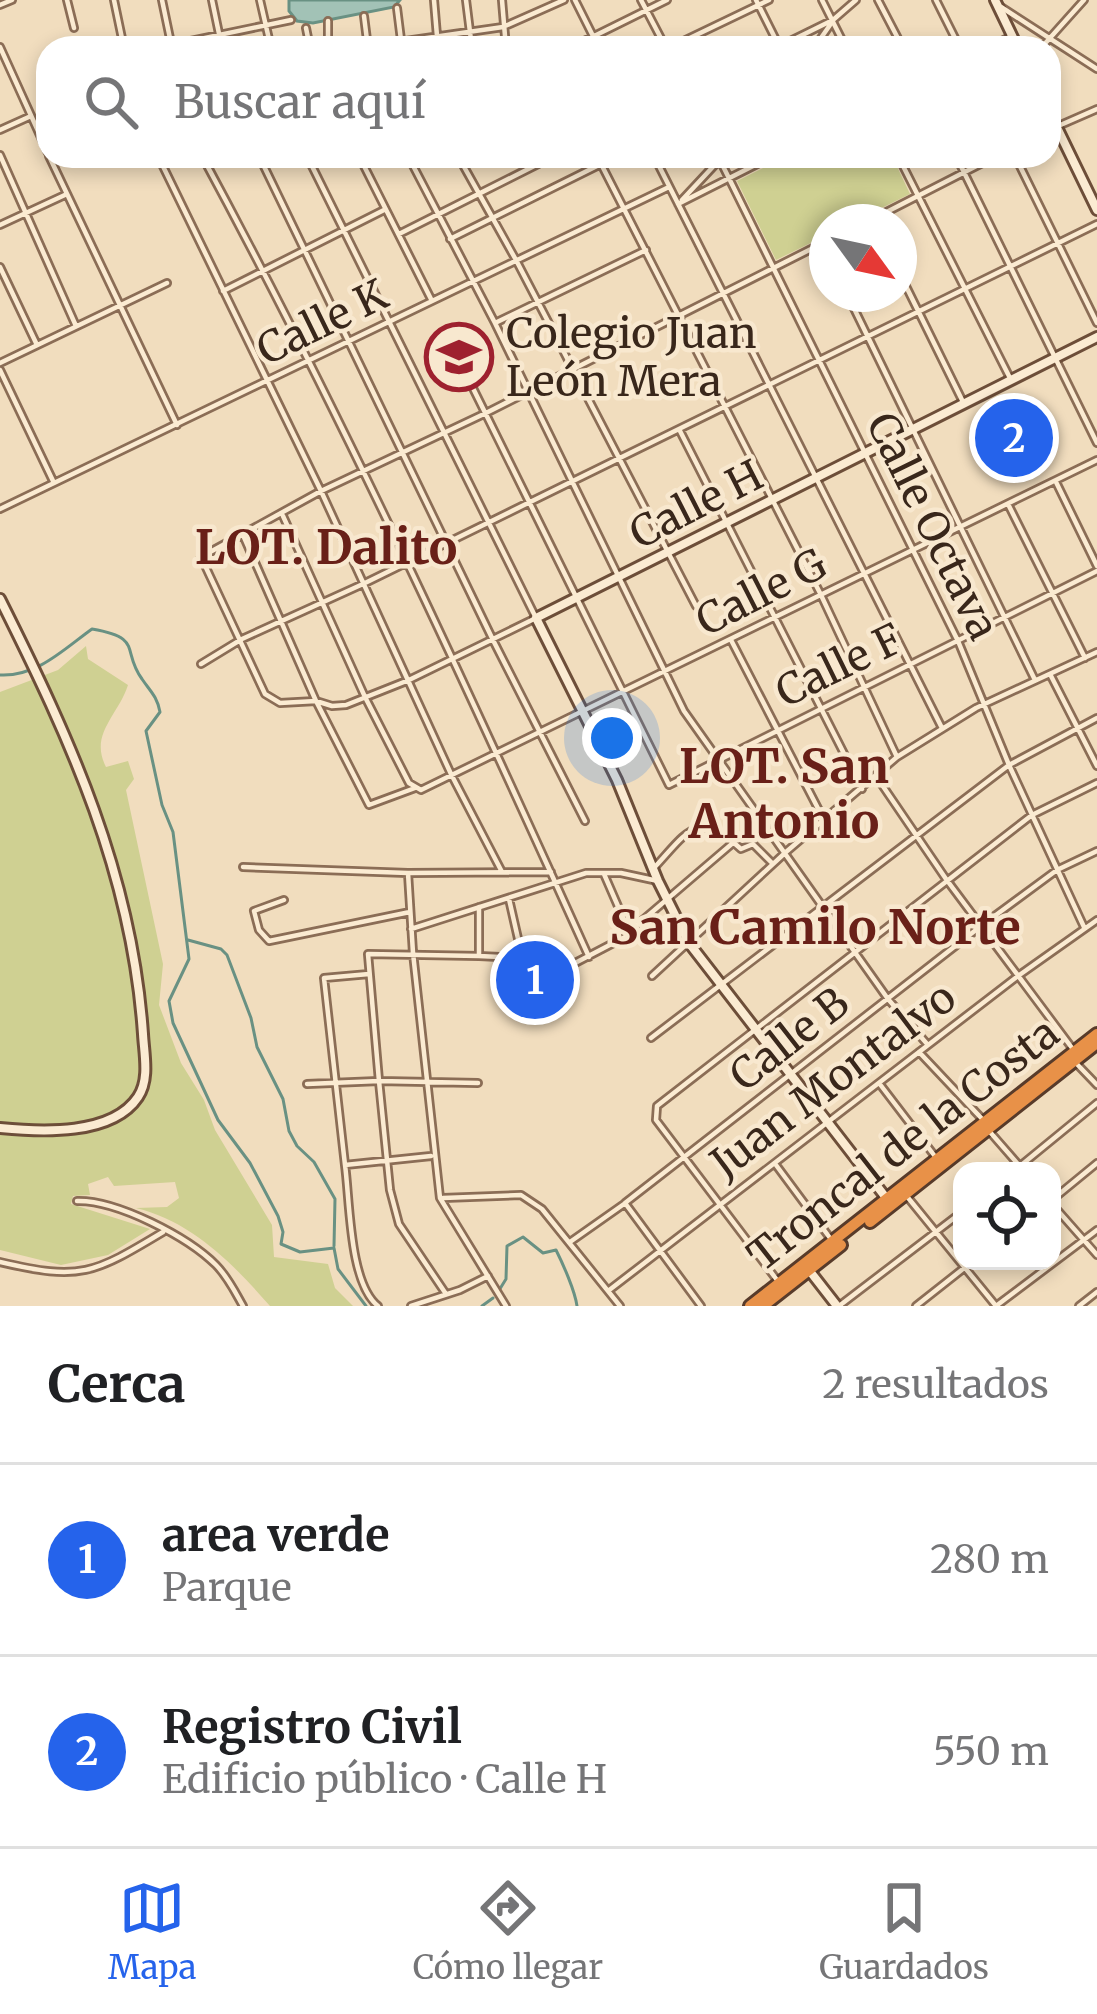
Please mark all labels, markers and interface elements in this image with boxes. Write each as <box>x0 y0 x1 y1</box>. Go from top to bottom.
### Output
search box <box>36 36 1061 168</box>
icon: search <box>78 69 144 135</box>
text: Buscar aquí <box>174 74 425 130</box>
north arrow <box>809 204 917 312</box>
street label: Calle K <box>248 268 396 376</box>
place label: Colegio Juan León Mera <box>506 307 757 407</box>
school or university icon: Colegio Juan León Mera <box>424 322 494 392</box>
pin: 2 <box>975 393 1053 483</box>
street label: Calle Octava <box>856 404 1010 648</box>
street label: Calle H <box>621 449 771 559</box>
district label: LOT. Dalito <box>195 517 457 577</box>
street label: Calle G <box>687 537 835 647</box>
street label: Calle F <box>767 612 911 718</box>
your location <box>582 708 642 768</box>
district label: LOT. San Antonio <box>679 736 889 851</box>
district label: San Camilo Norte <box>609 897 1021 957</box>
pin: 1 <box>496 935 574 1025</box>
street label: Juan Montalvo <box>699 971 966 1190</box>
street label: Calle B <box>719 976 859 1102</box>
street label: Troncal de la Costa <box>737 1006 1069 1282</box>
map controls <box>953 1162 1061 1270</box>
button: locate <box>953 1162 1061 1270</box>
text: Cerca <box>48 1352 186 1416</box>
text: 2 resultados <box>822 1360 1049 1409</box>
text: area verde <box>162 1507 390 1563</box>
text: 1 <box>78 1535 96 1584</box>
text: 280 m <box>930 1535 1049 1584</box>
text: Parque <box>162 1563 291 1612</box>
text: Registro Civil <box>162 1699 462 1755</box>
text: 2 <box>76 1727 98 1776</box>
text: 550 m <box>933 1727 1049 1776</box>
text: Edificio público · Calle H <box>162 1755 607 1804</box>
tab: Mapa <box>108 1875 197 1988</box>
tab: Cómo llegar <box>413 1875 603 1988</box>
tab: Guardados <box>819 1875 989 1988</box>

